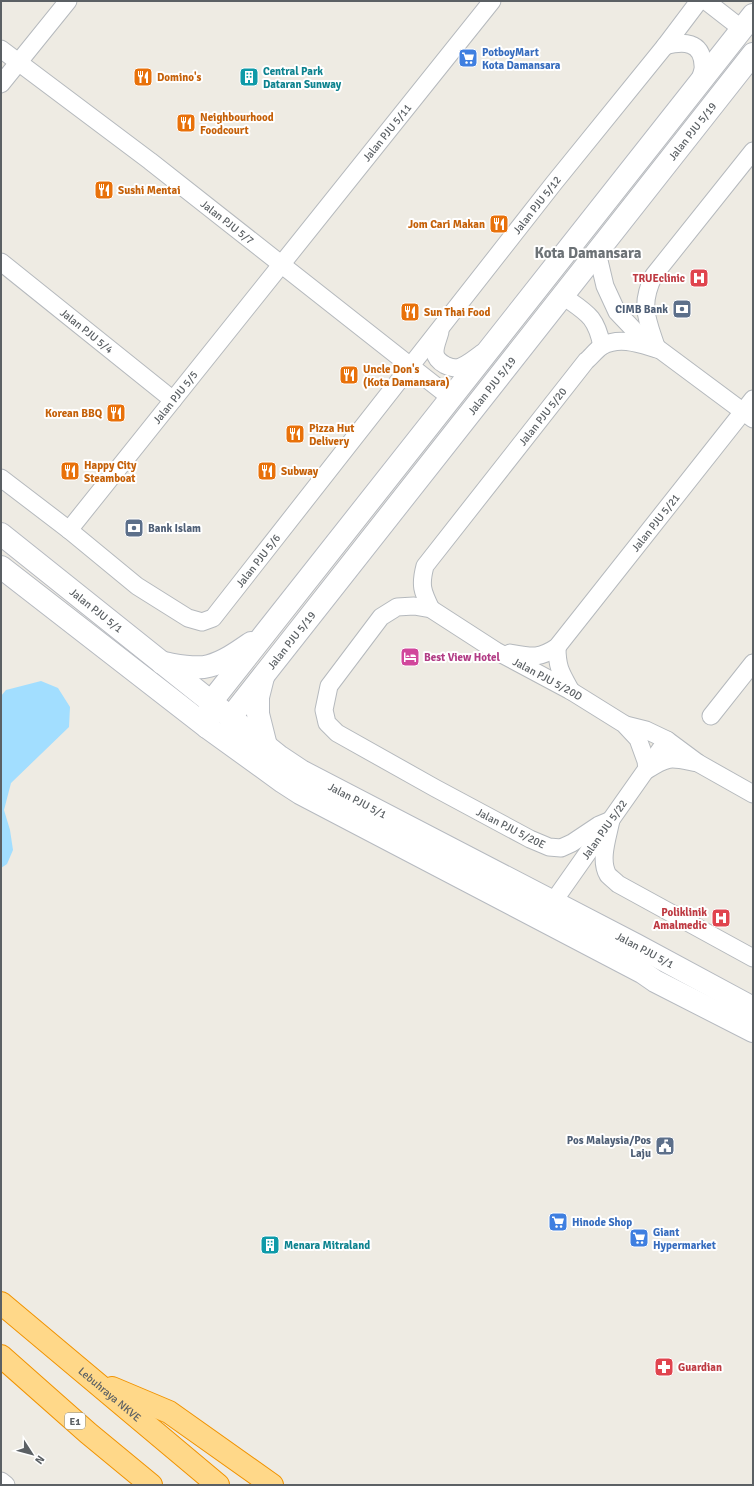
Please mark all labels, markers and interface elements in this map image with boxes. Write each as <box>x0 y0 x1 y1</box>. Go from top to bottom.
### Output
place label: PotboyMart Kota Damansara <box>482 46 561 72</box>
supermarket icon: PotboyMart Kota Damansara <box>457 47 479 69</box>
place label: Central Park Dataran Sunway <box>263 65 342 91</box>
restaurant icon: Domino's <box>132 66 154 88</box>
building icon: Central Park Dataran Sunway <box>238 66 260 88</box>
place label: Domino's <box>157 71 202 84</box>
street label: Jalan PJU 5/19 <box>666 100 719 163</box>
street label: Jalan PJU 5/11 <box>360 101 414 164</box>
place label: Neighbourhood Foodcourt <box>200 111 274 137</box>
restaurant icon: Neighbourhood Foodcourt <box>175 112 197 134</box>
street label: Jalan PJU 5/12 <box>510 174 564 237</box>
restaurant icon: Sushi Mentai <box>93 179 115 201</box>
place label: Sushi Mentai <box>118 184 180 197</box>
street label: Jalan PJU 5/7 <box>198 197 256 247</box>
restaurant icon: Jom Cari Makan <box>488 213 510 235</box>
place label: Jom Cari Makan <box>408 218 485 231</box>
district label: Kota Damansara <box>535 244 642 262</box>
hospital icon: TRUEclinic <box>688 267 710 289</box>
place label: TRUEclinic <box>633 272 685 285</box>
bank icon: CIMB Bank <box>671 298 693 320</box>
restaurant icon: Sun Thai Food <box>399 301 421 323</box>
place label: CIMB Bank <box>615 303 668 316</box>
street label: Jalan PJU 5/4 <box>57 306 116 356</box>
place label: Sun Thai Food <box>424 306 491 319</box>
street label: Jalan PJU 5/19 <box>465 354 519 418</box>
place label: Uncle Don's (Kota Damansara) <box>363 363 450 389</box>
restaurant icon: Uncle Don's (Kota Damansara) <box>338 364 360 386</box>
street label: Jalan PJU 5/5 <box>150 368 201 427</box>
street label: Jalan PJU 5/20 <box>516 385 570 448</box>
restaurant icon: Korean BBQ <box>105 402 127 424</box>
place label: Korean BBQ <box>45 407 103 420</box>
place label: Pizza Hut Delivery <box>309 422 354 448</box>
restaurant icon: Pizza Hut Delivery <box>284 423 306 445</box>
place label: Happy City Steamboat <box>84 459 137 485</box>
restaurant icon: Happy City Steamboat <box>59 460 81 482</box>
restaurant icon: Subway <box>256 460 278 482</box>
place label: Subway <box>281 465 319 478</box>
street label: Jalan PJU 5/21 <box>629 491 683 554</box>
bank icon: Bank Islam <box>123 517 145 539</box>
place label: Bank Islam <box>148 522 201 535</box>
street label: Jalan PJU 5/6 <box>233 532 283 590</box>
street label: Jalan PJU 5/1 <box>67 585 125 636</box>
street label: Jalan PJU 5/19 <box>265 609 318 672</box>
hotel icon: Best View Hotel <box>399 646 421 668</box>
place label: Best View Hotel <box>424 651 500 664</box>
street label: Jalan PJU 5/20D <box>510 655 585 703</box>
street label: Jalan PJU 5/1 <box>326 780 389 821</box>
street label: Jalan PJU 5/22 <box>579 797 630 862</box>
street label: Jalan PJU 5/20E <box>474 805 548 852</box>
place label: Poliklinik Amalmedic <box>653 906 707 932</box>
hospital icon: Poliklinik Amalmedic <box>710 907 732 929</box>
street label: Jalan PJU 5/1 <box>613 930 676 971</box>
place label: Pos Malaysia/Pos Laju <box>567 1134 651 1160</box>
public building icon: Pos Malaysia/Pos Laju <box>654 1135 676 1157</box>
supermarket icon: Hinode Shop <box>547 1211 569 1233</box>
place label: Hinode Shop <box>572 1216 632 1229</box>
place label: Giant Hypermarket <box>653 1226 716 1252</box>
supermarket icon: Giant Hypermarket <box>628 1227 650 1249</box>
building icon: Menara Mitraland <box>259 1234 281 1256</box>
place label: Menara Mitraland <box>284 1239 370 1252</box>
pharmacy icon: Guardian <box>653 1356 675 1378</box>
place label: Guardian <box>678 1361 722 1374</box>
street label: Lebuhraya NKVE <box>75 1365 143 1425</box>
road number: E1 <box>65 1413 85 1429</box>
north arrow <box>12 1434 52 1474</box>
text: N <box>32 1453 47 1467</box>

